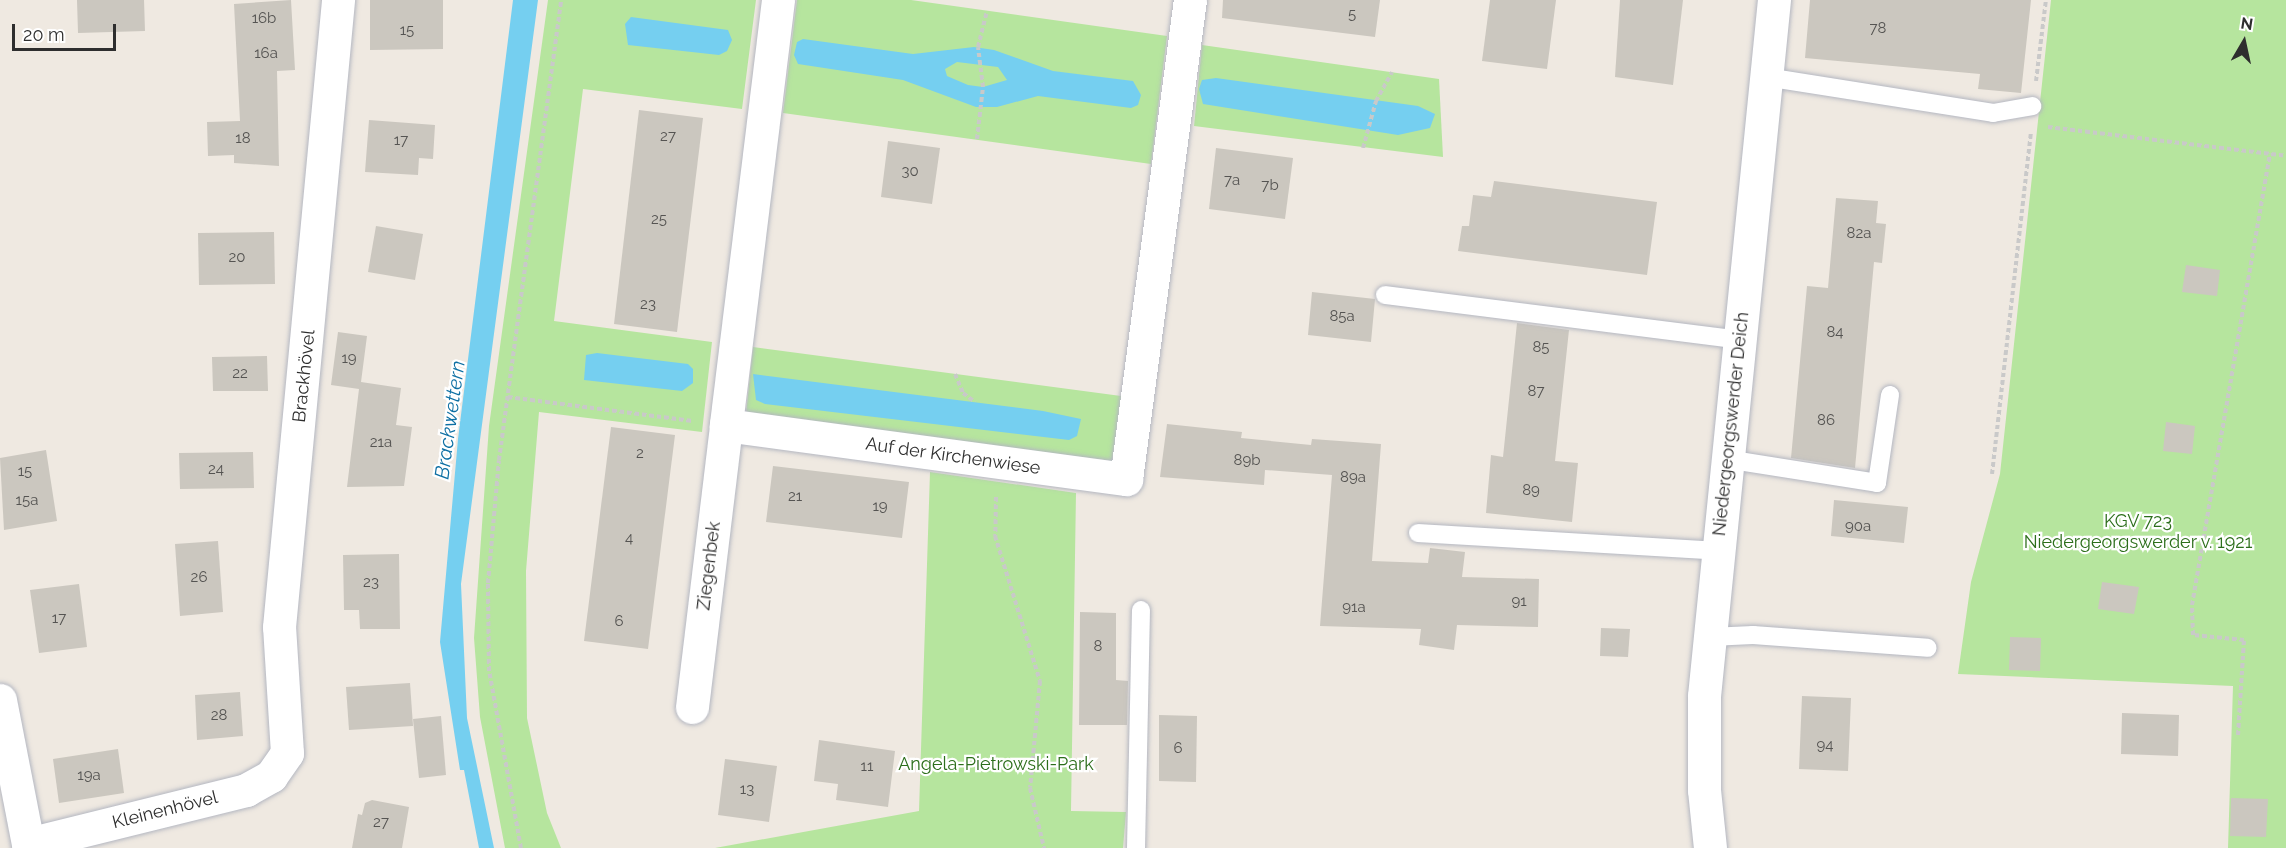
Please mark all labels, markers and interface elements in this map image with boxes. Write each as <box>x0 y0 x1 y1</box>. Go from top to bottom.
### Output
house number: 5 <box>1348 6 1356 24</box>
house number: 16b <box>252 10 276 28</box>
scale bar <box>15 12 118 50</box>
north arrow <box>2214 12 2274 72</box>
text: N <box>2239 13 2254 34</box>
house number: 78 <box>1870 20 1886 38</box>
house number: 15 <box>400 22 414 40</box>
text: 20 m <box>23 24 65 45</box>
house number: 16a <box>254 45 278 63</box>
house number: 27 <box>660 128 676 146</box>
house number: 18 <box>235 130 251 148</box>
house number: 17 <box>394 132 408 150</box>
house number: 30 <box>901 163 919 181</box>
house number: 7a <box>1224 172 1240 190</box>
house number: 7b <box>1261 177 1279 195</box>
house number: 25 <box>651 211 667 229</box>
house number: 82a <box>1847 225 1871 243</box>
house number: 20 <box>229 249 245 267</box>
house number: 23 <box>640 296 656 314</box>
house number: 85a <box>1329 308 1355 326</box>
street label: Niedergeorgswerder Deich <box>1708 311 1754 537</box>
house number: 84 <box>1826 324 1844 342</box>
street label: Brackhövel <box>288 329 320 423</box>
house number: 85 <box>1532 339 1550 357</box>
house number: 19 <box>341 350 357 368</box>
water label: Brackwettern <box>430 359 470 481</box>
house number: 22 <box>232 365 248 383</box>
house number: 87 <box>1528 383 1544 401</box>
house number: 86 <box>1817 412 1835 430</box>
street label: Auf der Kirchenwiese <box>864 433 1042 479</box>
house number: 21a <box>370 434 392 452</box>
house number: 2 <box>636 445 644 463</box>
house number: 89b <box>1234 452 1260 470</box>
house number: 24 <box>208 461 224 479</box>
house number: 15 <box>18 463 32 481</box>
house number: 89a <box>1340 469 1366 487</box>
house number: 89 <box>1522 482 1540 500</box>
house number: 21 <box>788 488 802 506</box>
house number: 15a <box>16 492 38 510</box>
house number: 19 <box>872 498 888 516</box>
park label: KGV 723 Niedergeorgswerder v. 1921 <box>2023 511 2253 554</box>
house number: 90a <box>1845 518 1871 536</box>
street label: Ziegenbek <box>693 520 725 612</box>
house number: 4 <box>625 530 633 548</box>
house number: 26 <box>191 569 207 587</box>
house number: 23 <box>363 574 379 592</box>
house number: 91 <box>1511 593 1527 611</box>
house number: 91a <box>1342 599 1366 617</box>
house number: 17 <box>52 610 66 628</box>
house number: 6 <box>614 613 624 631</box>
house number: 8 <box>1094 638 1102 656</box>
house number: 28 <box>211 707 227 725</box>
house number: 94 <box>1817 737 1833 755</box>
house number: 6 <box>1173 740 1183 758</box>
park label: Angela-Pietrowski-Park <box>898 753 1094 775</box>
house number: 11 <box>861 758 873 776</box>
house number: 19a <box>77 767 101 785</box>
house number: 13 <box>740 781 754 799</box>
street label: Kleinenhövel <box>110 786 220 834</box>
house number: 27 <box>373 814 389 832</box>

